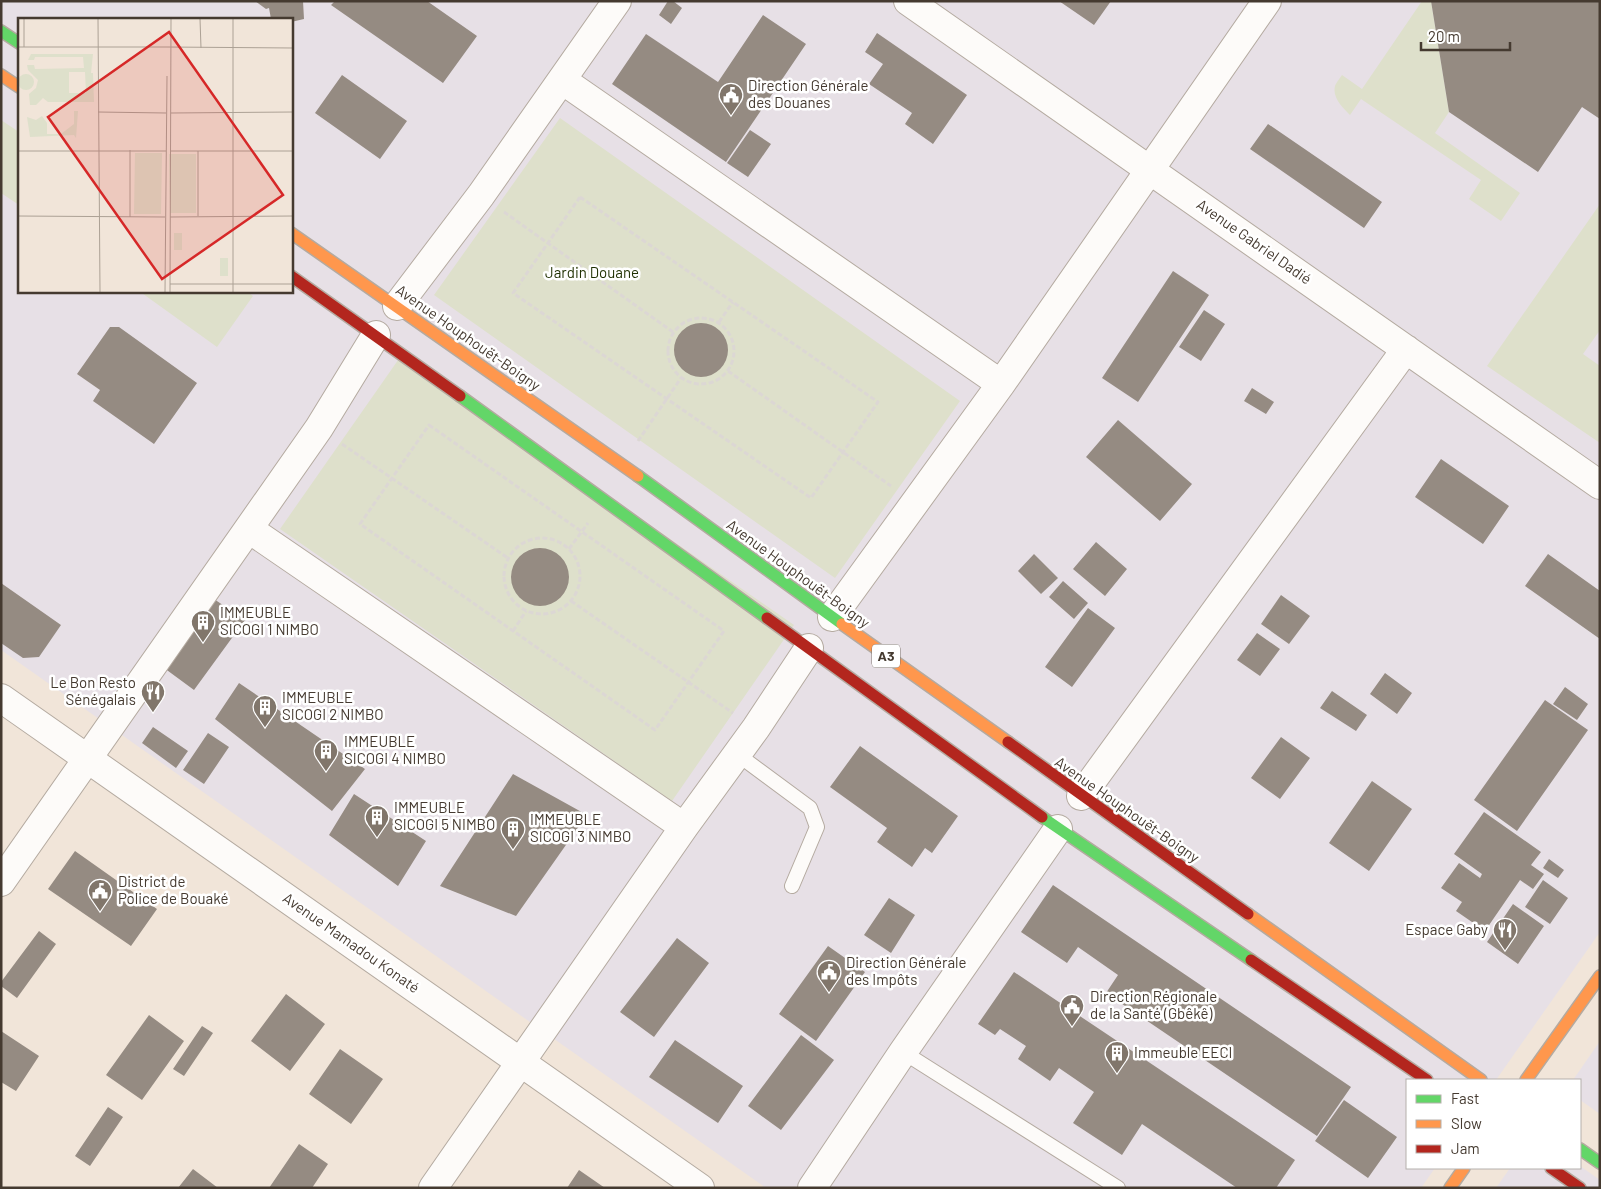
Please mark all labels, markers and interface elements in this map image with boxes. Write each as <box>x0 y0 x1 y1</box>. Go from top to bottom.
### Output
inset map <box>18 18 292 292</box>
scale bar <box>1421 20 1510 52</box>
text: 20 m <box>1428 27 1460 45</box>
place label: Direction Générale des Douanes <box>748 76 869 111</box>
public building icon: Direction Générale des Douanes <box>718 82 744 116</box>
street label: Avenue Gabriel Dadié <box>1194 195 1316 288</box>
park label: Jardin Douane <box>545 263 639 281</box>
street label: Avenue Houphouët-Boigny <box>393 280 544 394</box>
street label: Avenue Houphouët-Boigny <box>724 515 874 631</box>
place label: IMMEUBLE SICOGI 1 NIMBO <box>220 603 319 638</box>
building icon: IMMEUBLE SICOGI 1 NIMBO <box>190 609 216 643</box>
road number: A3 <box>872 644 900 668</box>
place label: Le Bon Resto Sénégalais <box>50 673 136 708</box>
restaurant icon: Le Bon Resto Sénégalais <box>140 679 166 713</box>
place label: IMMEUBLE SICOGI 2 NIMBO <box>282 688 384 723</box>
building icon: IMMEUBLE SICOGI 2 NIMBO <box>252 694 278 728</box>
place label: IMMEUBLE SICOGI 4 NIMBO <box>344 732 446 767</box>
building icon: IMMEUBLE SICOGI 4 NIMBO <box>313 738 339 772</box>
street label: Avenue Houphouët-Boigny <box>1052 752 1203 866</box>
place label: IMMEUBLE SICOGI 5 NIMBO <box>394 798 495 833</box>
building icon: IMMEUBLE SICOGI 5 NIMBO <box>364 804 390 838</box>
place label: IMMEUBLE SICOGI 3 NIMBO <box>530 810 631 845</box>
building icon: IMMEUBLE SICOGI 3 NIMBO <box>500 816 526 850</box>
place label: District de Police de Bouaké <box>118 872 229 907</box>
public building icon: District de Police de Bouaké <box>87 878 113 912</box>
street label: Avenue Mamadou Konaté <box>280 888 423 996</box>
restaurant icon: Espace Gaby <box>1492 917 1518 951</box>
place label: Espace Gaby <box>1405 920 1488 938</box>
place label: Direction Générale des Impôts <box>846 953 967 988</box>
public building icon: Direction Générale des Impôts <box>816 959 842 993</box>
place label: Direction Régionale de la Santé (Gbêkê) <box>1090 987 1217 1022</box>
public building icon: Direction Régionale de la Santé (Gbêkê) <box>1059 993 1085 1027</box>
building icon: Immeuble EECI <box>1104 1040 1130 1074</box>
place label: Immeuble EECI <box>1134 1043 1232 1061</box>
legend <box>1406 1079 1581 1169</box>
text: Fast <box>1451 1089 1479 1107</box>
text: Slow <box>1451 1114 1482 1132</box>
text: Jam <box>1451 1139 1480 1157</box>

